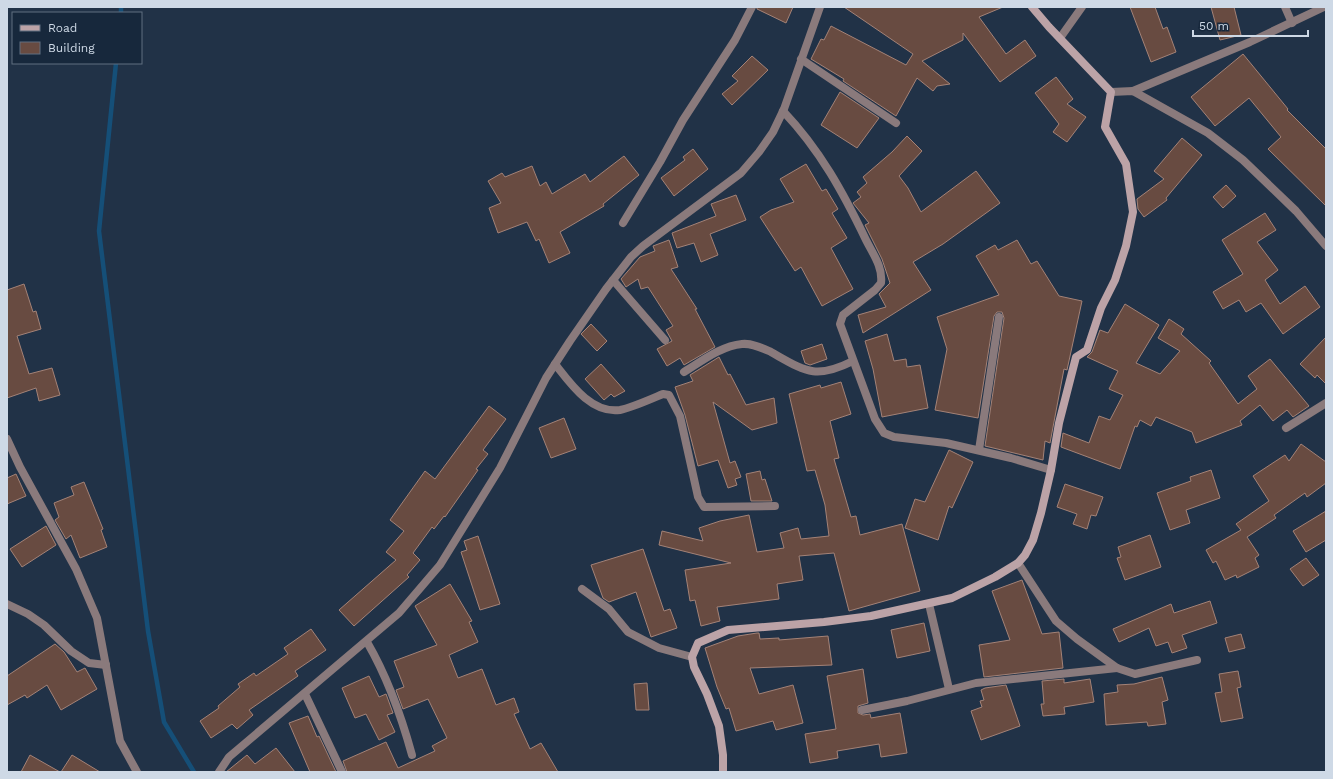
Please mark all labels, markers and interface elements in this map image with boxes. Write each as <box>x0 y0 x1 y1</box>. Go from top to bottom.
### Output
legend <box>12 12 142 64</box>
scale bar <box>1193 12 1308 38</box>
text: 50 m <box>1199 19 1229 33</box>
text: Road <box>48 21 77 35</box>
text: Building <box>48 41 95 55</box>

